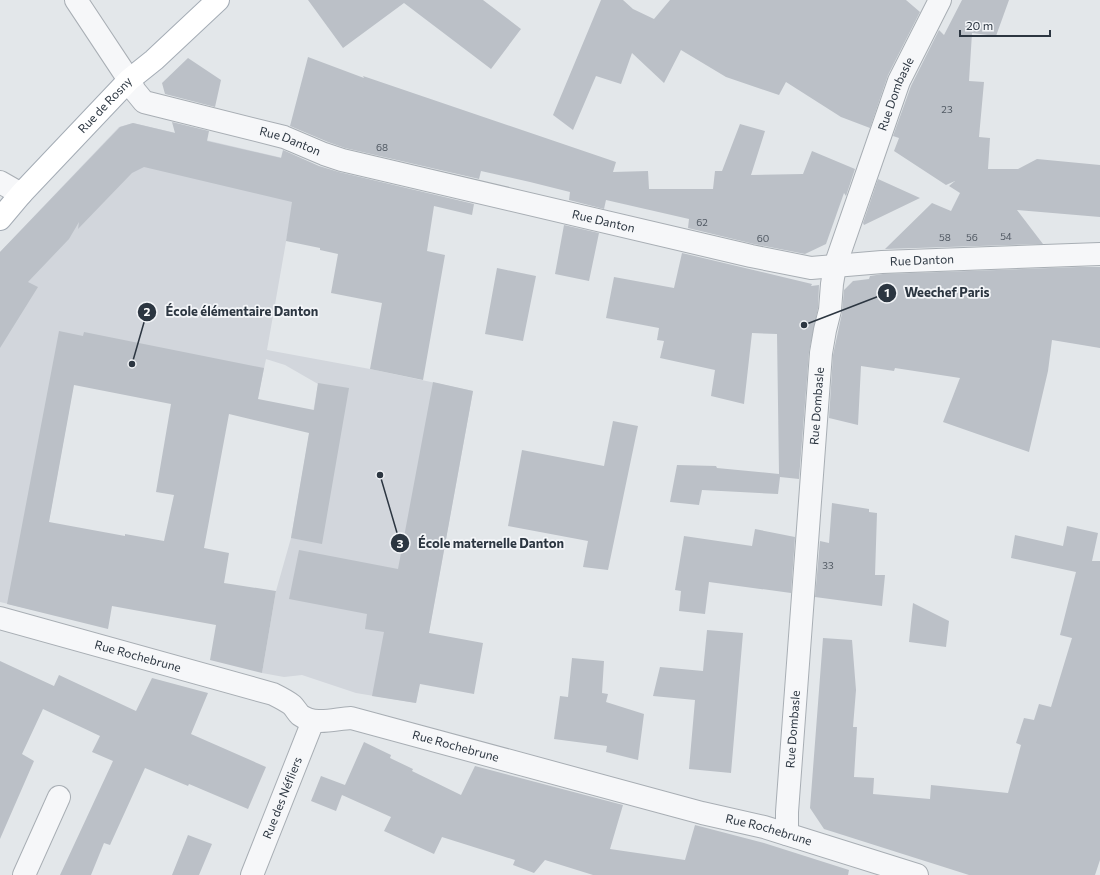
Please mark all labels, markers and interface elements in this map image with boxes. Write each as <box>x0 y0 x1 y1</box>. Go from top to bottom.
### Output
scale bar <box>960 12 1050 38</box>
text: 20 m <box>966 18 993 32</box>
street label: Rue Dombasle <box>874 54 916 132</box>
street label: Rue de Rosny <box>75 74 134 135</box>
house number: 23 <box>941 103 953 115</box>
street label: Rue Danton <box>258 123 323 158</box>
house number: 68 <box>376 141 388 153</box>
street label: Rue Danton <box>571 206 637 235</box>
house number: 62 <box>696 216 708 228</box>
house number: 54 <box>1000 230 1012 242</box>
house number: 58 <box>939 231 951 243</box>
house number: 56 <box>966 231 978 243</box>
house number: 60 <box>757 232 769 244</box>
street label: Rue Danton <box>890 251 954 268</box>
callout: Weechef Paris <box>877 280 998 305</box>
text: Weechef Paris <box>904 284 990 300</box>
text: 1 <box>884 285 890 299</box>
callout: École élémentaire Danton <box>137 299 326 324</box>
text: École élémentaire Danton <box>166 303 318 319</box>
text: 2 <box>144 304 151 318</box>
street label: Rue Dombasle <box>806 367 826 446</box>
callout: École maternelle Danton <box>390 531 572 556</box>
text: École maternelle Danton <box>418 535 564 551</box>
text: 3 <box>397 536 404 550</box>
house number: 33 <box>822 559 834 571</box>
street label: Rue Rochebrune <box>93 637 183 674</box>
street label: Rue Dombasle <box>782 690 802 769</box>
street label: Rue Rochebrune <box>411 727 501 764</box>
street label: Rue des Néfliers <box>259 754 304 840</box>
street label: Rue Rochebrune <box>724 811 814 848</box>

